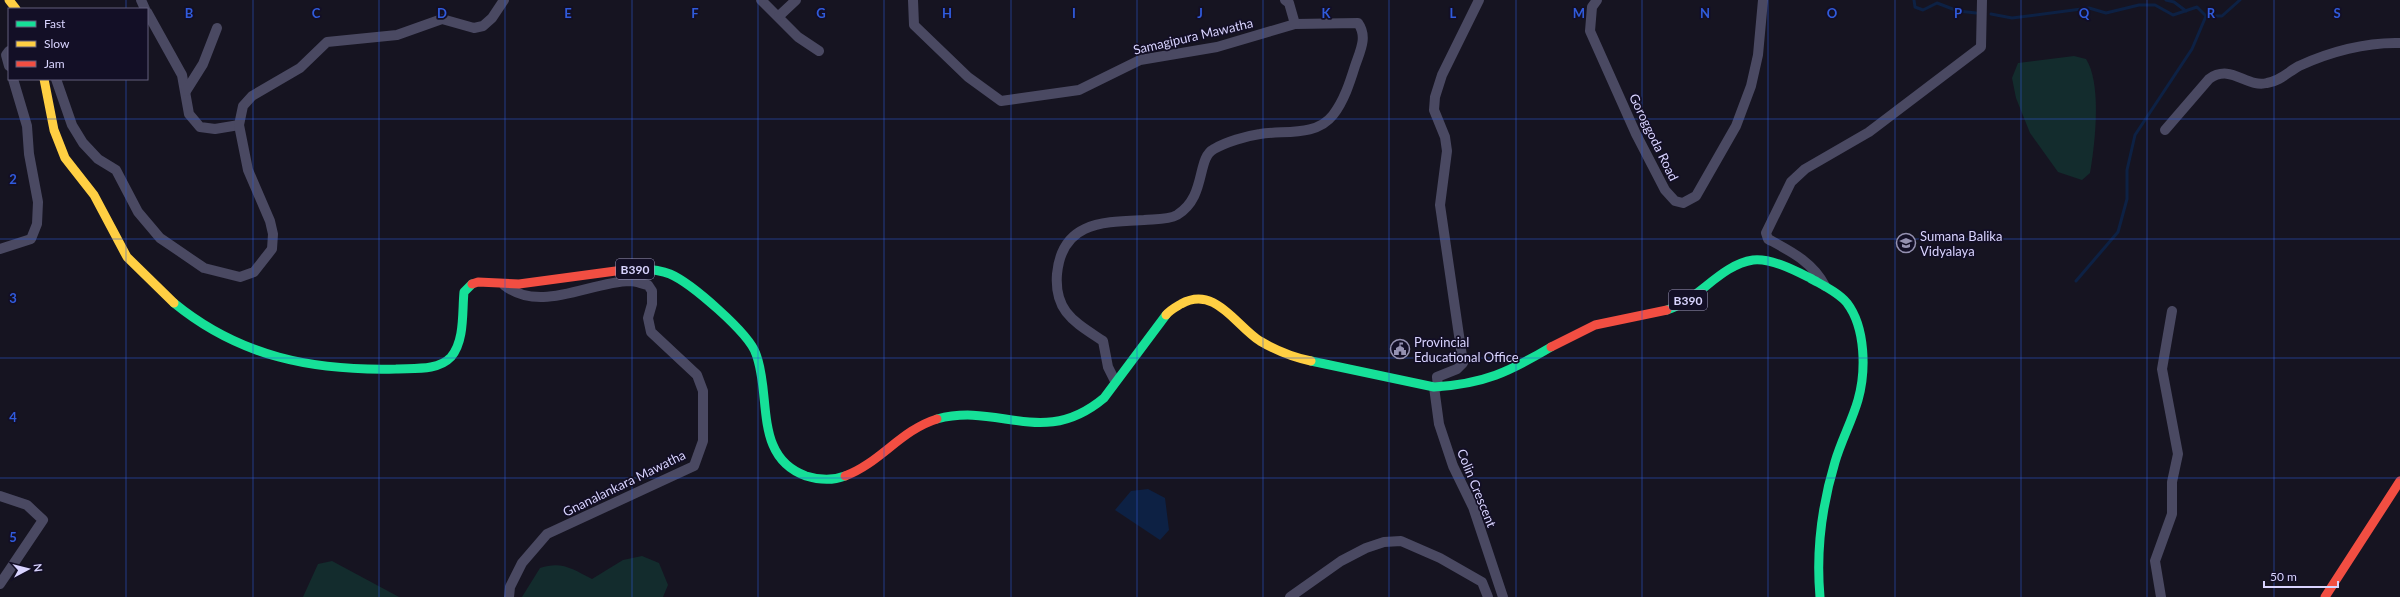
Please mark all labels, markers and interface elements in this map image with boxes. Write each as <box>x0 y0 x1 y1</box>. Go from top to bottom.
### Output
text: B <box>185 5 194 21</box>
text: C <box>312 5 321 21</box>
text: D <box>437 5 447 21</box>
text: E <box>564 5 572 21</box>
text: F <box>691 5 699 21</box>
text: G <box>816 5 826 21</box>
text: H <box>942 5 952 21</box>
text: I <box>1072 5 1076 21</box>
text: J <box>1197 5 1203 21</box>
text: K <box>1322 5 1332 21</box>
text: L <box>1450 5 1457 21</box>
text: M <box>1573 5 1585 21</box>
text: N <box>1700 5 1710 21</box>
text: O <box>1827 5 1838 21</box>
text: P <box>1954 5 1962 21</box>
text: Q <box>2079 5 2090 21</box>
text: R <box>2207 5 2216 21</box>
text: S <box>2333 5 2341 21</box>
legend <box>8 8 148 80</box>
street label: Samagipura Mawatha <box>1131 14 1255 58</box>
text: Fast <box>44 16 66 31</box>
text: Slow <box>44 36 70 51</box>
text: Jam <box>44 56 65 71</box>
street label: Goroggoda Road <box>1626 91 1682 183</box>
text: 2 <box>9 171 17 187</box>
place label: Sumana Balika Vidyalaya <box>1920 228 2002 259</box>
school or university icon: Sumana Balika Vidyalaya <box>1895 232 1917 254</box>
road number: B390 <box>616 259 654 279</box>
text: 3 <box>9 290 17 306</box>
road number: B390 <box>1669 290 1707 310</box>
place label: Provincial Educational Office <box>1414 334 1519 365</box>
public building icon: Provincial Educational Office <box>1389 338 1411 360</box>
text: 4 <box>9 409 17 425</box>
street label: Gnanalankara Mawatha <box>560 446 688 520</box>
street label: Colin Crescent <box>1454 446 1500 530</box>
text: 5 <box>9 529 17 545</box>
north arrow <box>8 549 48 589</box>
text: N <box>31 563 45 573</box>
scale bar <box>2264 563 2338 589</box>
text: 50 m <box>2270 569 2297 584</box>

